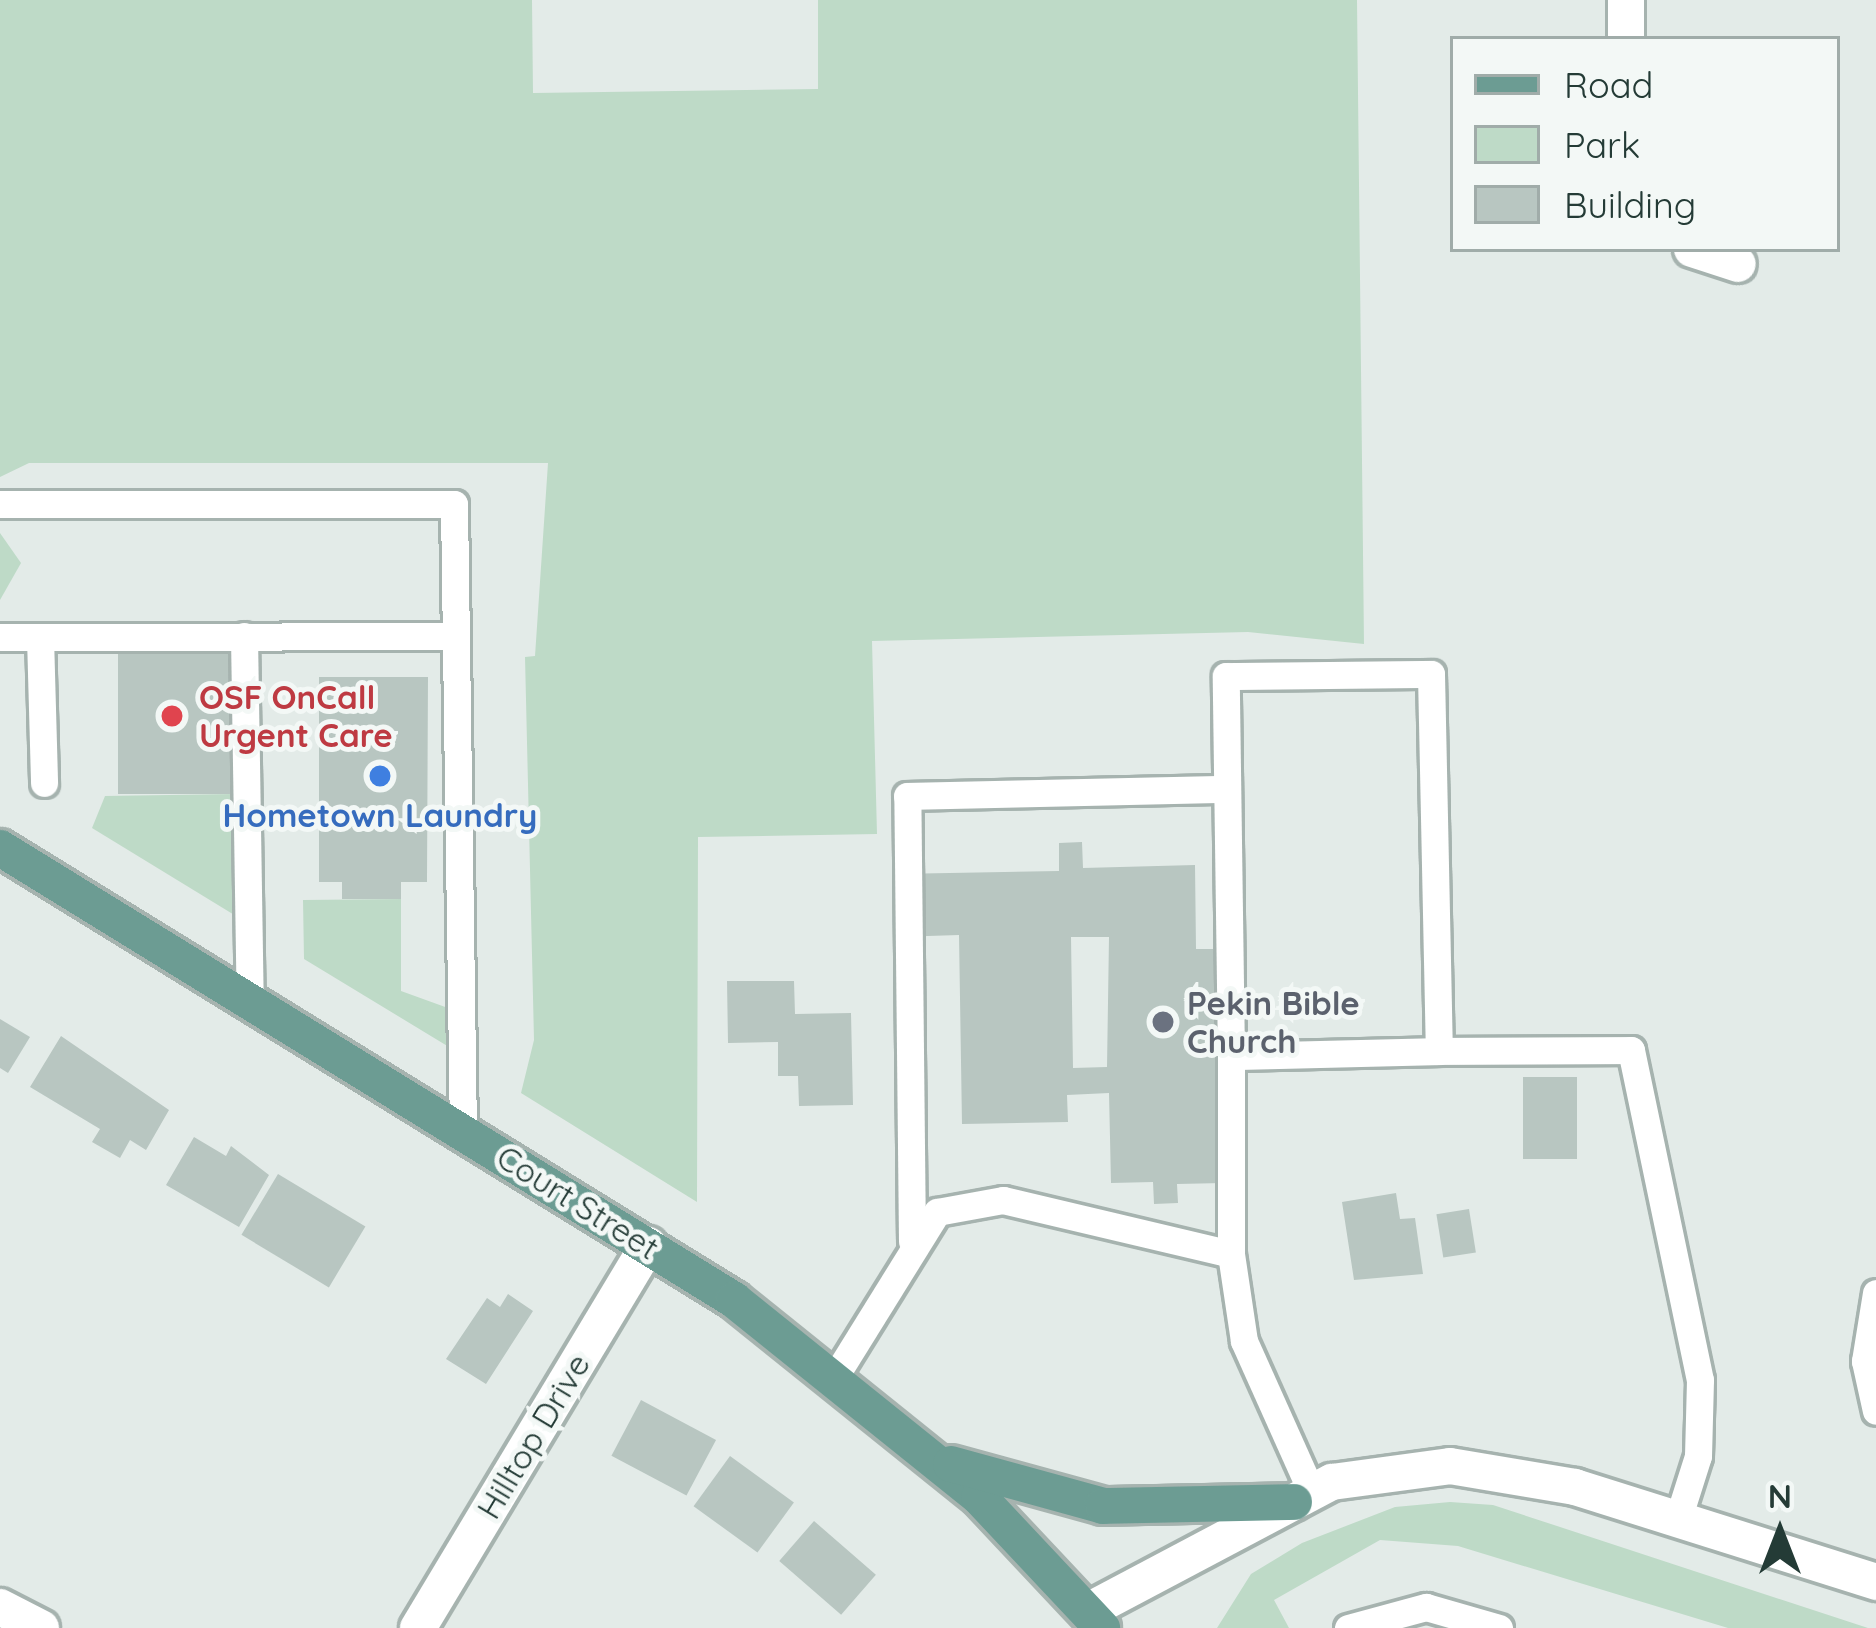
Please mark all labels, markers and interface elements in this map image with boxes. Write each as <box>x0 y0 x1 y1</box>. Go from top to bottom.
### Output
legend <box>1450 36 1840 252</box>
text: Road <box>1564 62 1653 107</box>
text: Park <box>1564 122 1640 167</box>
text: Building <box>1564 182 1696 227</box>
place label: OSF OnCall Urgent Care <box>199 677 393 755</box>
marker: OSF OnCall Urgent Care <box>156 700 188 732</box>
marker: Hometown Laundry <box>367 763 393 789</box>
place label: Hometown Laundry <box>223 795 537 835</box>
place label: Pekin Bible Church <box>1187 983 1360 1061</box>
marker: Pekin Bible Church <box>1150 1009 1176 1035</box>
street label: Court Street <box>490 1137 666 1267</box>
street label: Hilltop Drive <box>468 1346 598 1526</box>
north arrow <box>1720 1472 1840 1592</box>
text: N <box>1768 1475 1792 1516</box>

